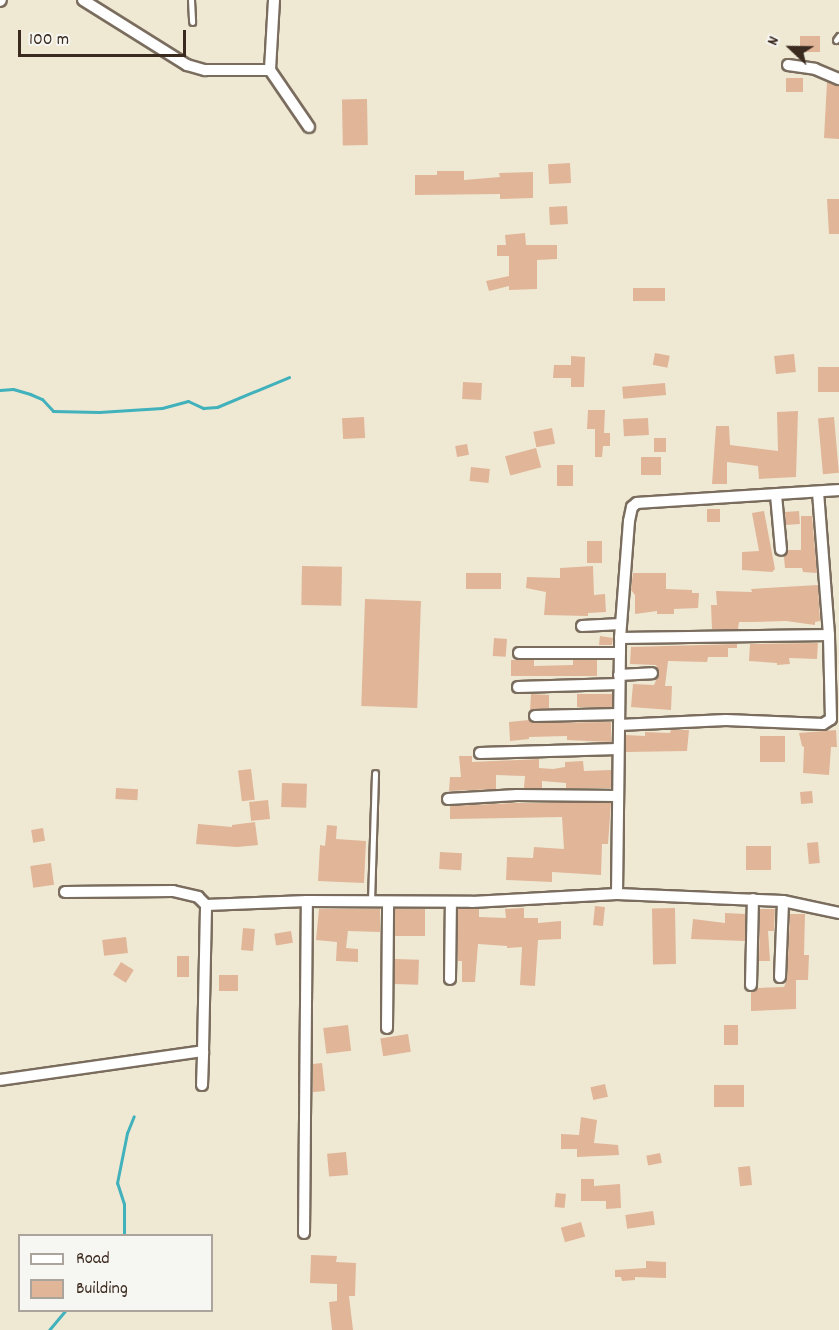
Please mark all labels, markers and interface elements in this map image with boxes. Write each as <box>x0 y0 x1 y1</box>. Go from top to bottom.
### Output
scale bar <box>21 18 189 56</box>
north arrow <box>761 18 821 78</box>
text: 100 m <box>29 28 69 53</box>
text: N <box>762 33 786 49</box>
legend <box>18 1234 213 1312</box>
text: Road <box>76 1247 110 1272</box>
text: Building <box>76 1277 128 1302</box>

